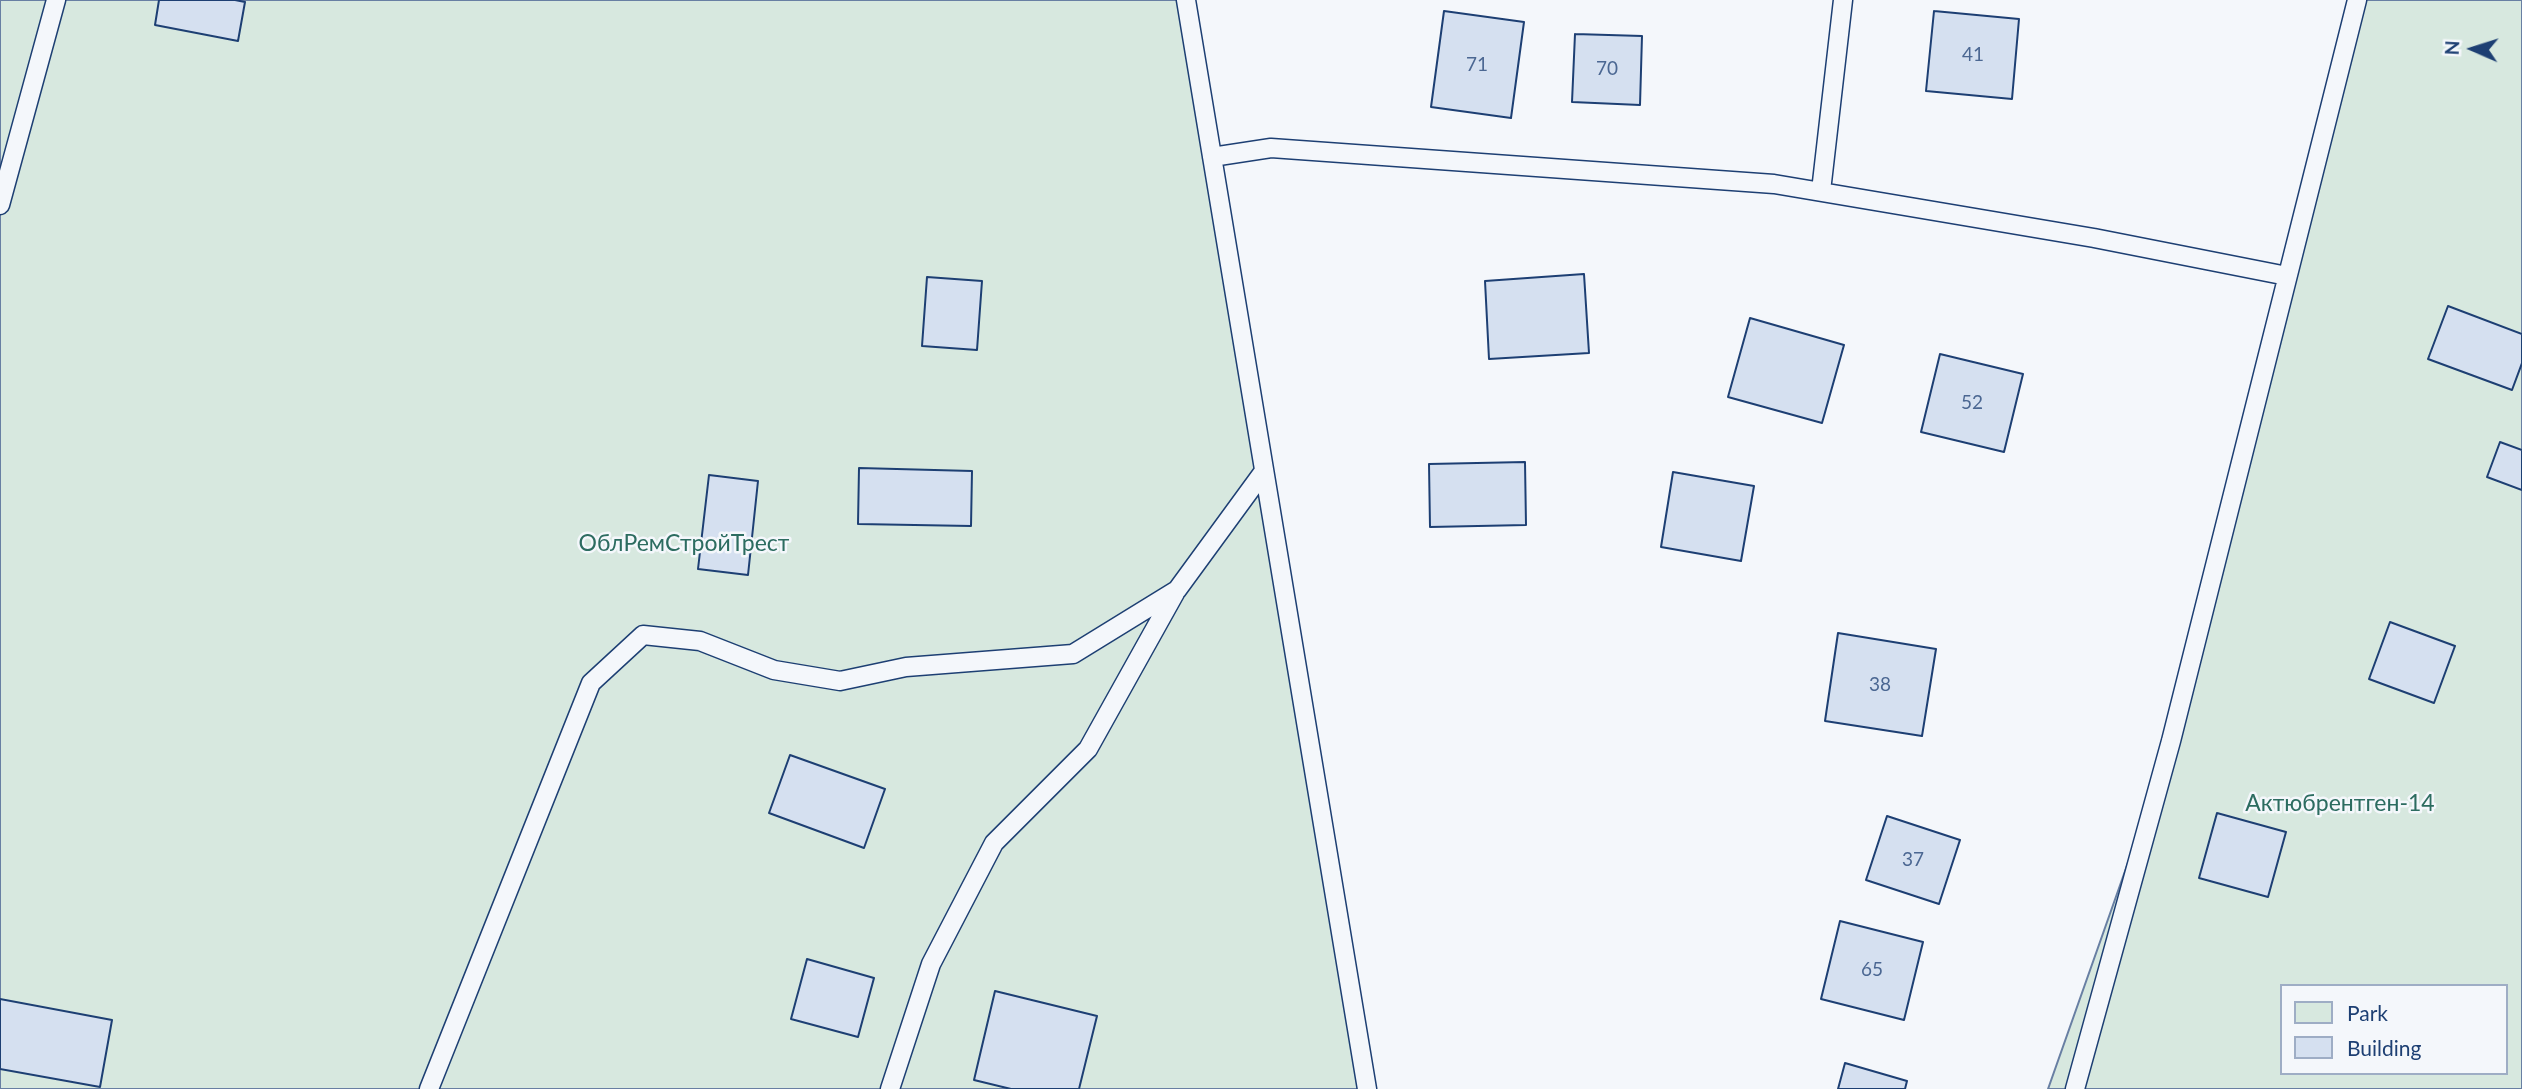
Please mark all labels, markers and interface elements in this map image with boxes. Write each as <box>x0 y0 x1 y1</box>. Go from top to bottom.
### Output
north arrow <box>2438 14 2508 84</box>
text: N <box>2440 40 2463 56</box>
house number: 41 <box>1962 44 1984 66</box>
house number: 71 <box>1466 54 1488 76</box>
house number: 70 <box>1596 58 1618 80</box>
house number: 52 <box>1961 392 1983 414</box>
park label: ОблРемСтройТрест <box>579 530 789 558</box>
house number: 38 <box>1869 674 1891 696</box>
park label: Актюбрентген-14 <box>2245 790 2435 818</box>
house number: 37 <box>1902 849 1924 871</box>
house number: 65 <box>1861 959 1883 981</box>
legend <box>2280 984 2508 1075</box>
text: Park <box>2347 1000 2388 1025</box>
text: Building <box>2347 1035 2422 1060</box>

